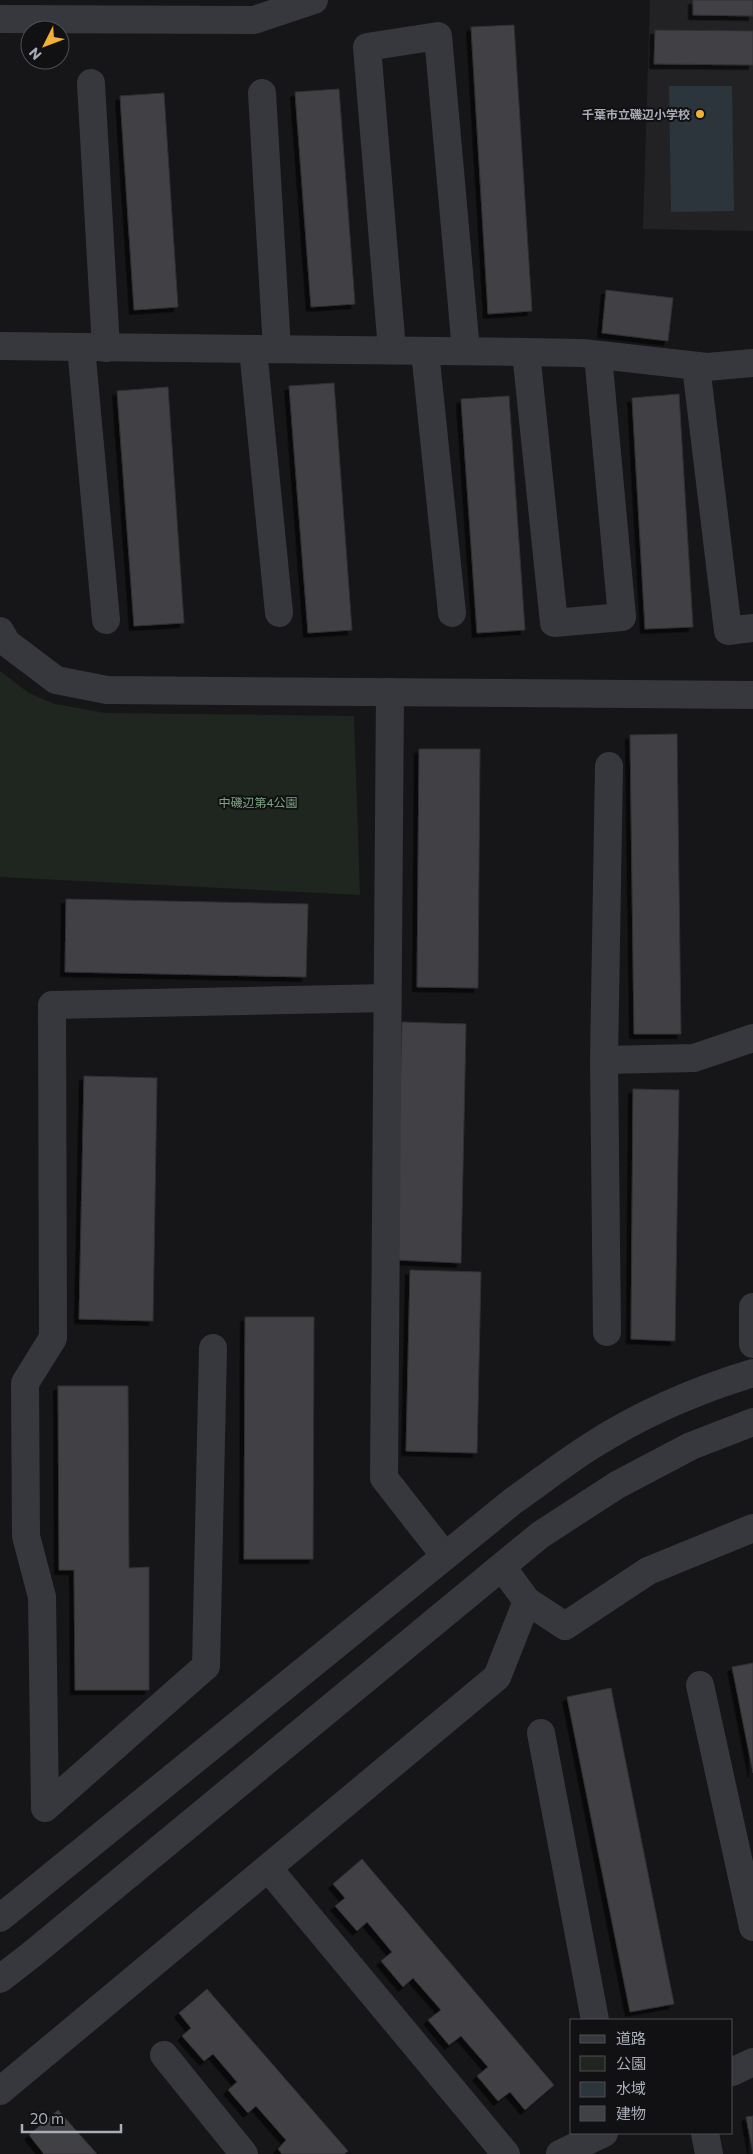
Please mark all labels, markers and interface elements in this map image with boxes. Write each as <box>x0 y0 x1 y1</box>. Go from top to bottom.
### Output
north arrow <box>20 20 70 70</box>
text: N <box>25 44 45 64</box>
place label: 千葉市立磯辺小学校 <box>582 107 690 121</box>
marker: 千葉市立磯辺小学校 <box>694 108 706 120</box>
park label: 中磯辺第4公園 <box>218 795 298 809</box>
legend <box>570 2019 733 2134</box>
text: 道路 <box>616 2029 646 2047</box>
text: 公園 <box>616 2054 646 2072</box>
text: 水域 <box>616 2079 646 2097</box>
scale bar <box>22 2102 121 2134</box>
text: 建物 <box>616 2104 646 2122</box>
text: 20 m <box>30 2109 64 2127</box>

